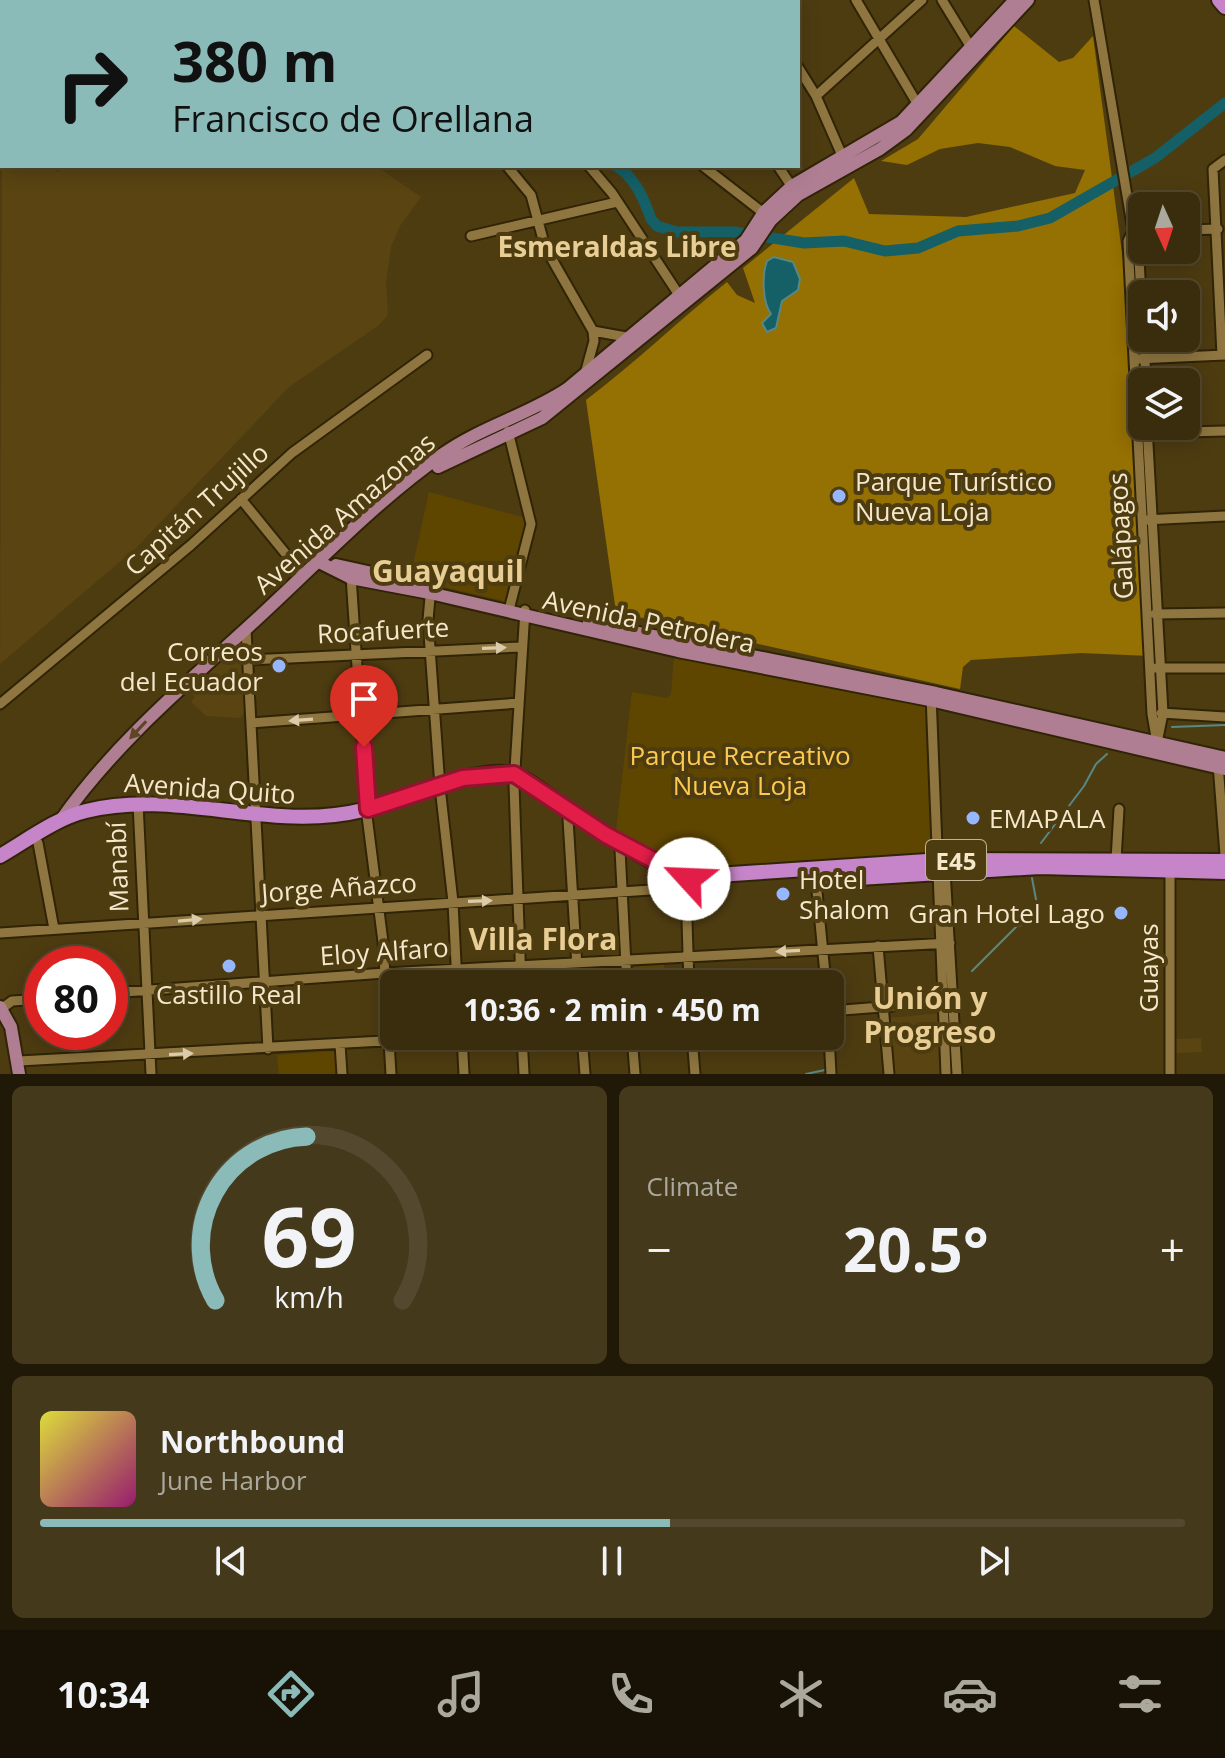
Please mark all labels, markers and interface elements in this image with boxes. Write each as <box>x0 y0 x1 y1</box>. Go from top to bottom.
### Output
text: 380 m <box>172 22 338 98</box>
icon: right <box>40 32 144 136</box>
text: Francisco de Orellana <box>172 94 534 143</box>
north arrow <box>1128 192 1200 264</box>
map controls <box>1128 192 1200 440</box>
district label: Esmeraldas Libre <box>498 227 736 265</box>
button: sound <box>1128 280 1200 352</box>
button: layers <box>1128 368 1200 440</box>
street label: Avenida Amazonas <box>246 424 442 602</box>
street label: Capitán Trujillo <box>116 435 276 583</box>
place label: Parque Turístico Nueva Loja <box>855 463 1053 529</box>
street label: Galápagos <box>1099 472 1141 600</box>
marker: Parque Turístico Nueva Loja <box>830 487 848 505</box>
district label: Guayaquil <box>372 550 524 591</box>
street label: Avenida Petrolera <box>540 581 758 661</box>
street label: Rocafuerte <box>316 609 450 651</box>
place label: Correos del Ecuador <box>120 633 263 699</box>
one-way arrow <box>482 642 507 654</box>
marker: Correos del Ecuador <box>270 657 288 675</box>
pin <box>330 665 398 747</box>
icon: arrive <box>342 677 386 721</box>
one-way arrow <box>288 714 313 727</box>
one-way arrow <box>130 720 148 739</box>
park label: Parque Recreativo Nueva Loja <box>629 737 851 803</box>
street label: Avenida Quito <box>123 764 297 812</box>
place label: EMAPALA <box>989 800 1106 836</box>
marker: EMAPALA <box>964 809 982 827</box>
street label: Manabí <box>97 821 137 913</box>
position arrow <box>647 837 731 921</box>
road number: E45 <box>926 840 986 880</box>
place label: Hotel Shalom <box>799 861 890 927</box>
street label: Jorge Añazco <box>257 864 418 911</box>
marker: Hotel Shalom <box>774 885 792 903</box>
one-way arrow <box>468 894 493 907</box>
place label: Gran Hotel Lago <box>909 895 1105 931</box>
marker: Gran Hotel Lago <box>1112 904 1130 922</box>
one-way arrow <box>177 913 202 926</box>
district label: Villa Flora <box>469 918 617 959</box>
street label: Guayas <box>1130 923 1166 1013</box>
street label: Eloy Alfaro <box>318 929 450 973</box>
one-way arrow <box>775 945 800 958</box>
speed limit sign: 80 <box>24 946 128 1050</box>
marker: Castillo Real <box>220 957 238 975</box>
place label: Castillo Real <box>156 976 302 1012</box>
district label: Unión y Progreso <box>864 977 996 1052</box>
text: 10:36 · 2 min · 450 m <box>463 989 761 1030</box>
one-way arrow <box>169 1047 194 1060</box>
text: Climate <box>647 1168 738 1204</box>
text: 69 <box>262 1178 357 1291</box>
text: 20.5° <box>843 1208 989 1290</box>
text: − <box>647 1219 672 1279</box>
text: + <box>1160 1219 1185 1279</box>
text: km/h <box>275 1277 344 1316</box>
text: Northbound <box>160 1421 345 1462</box>
text: June Harbor <box>160 1462 307 1498</box>
icon: previous <box>209 1539 253 1583</box>
icon: pause <box>590 1539 634 1583</box>
icon: next <box>972 1539 1016 1583</box>
icon: directions <box>263 1666 319 1722</box>
icon: music <box>433 1666 489 1722</box>
icon: phone <box>603 1666 659 1722</box>
icon: climate <box>773 1666 829 1722</box>
icon: car <box>942 1666 998 1722</box>
icon: filters <box>1112 1666 1168 1722</box>
text: 10:34 <box>57 1670 149 1719</box>

